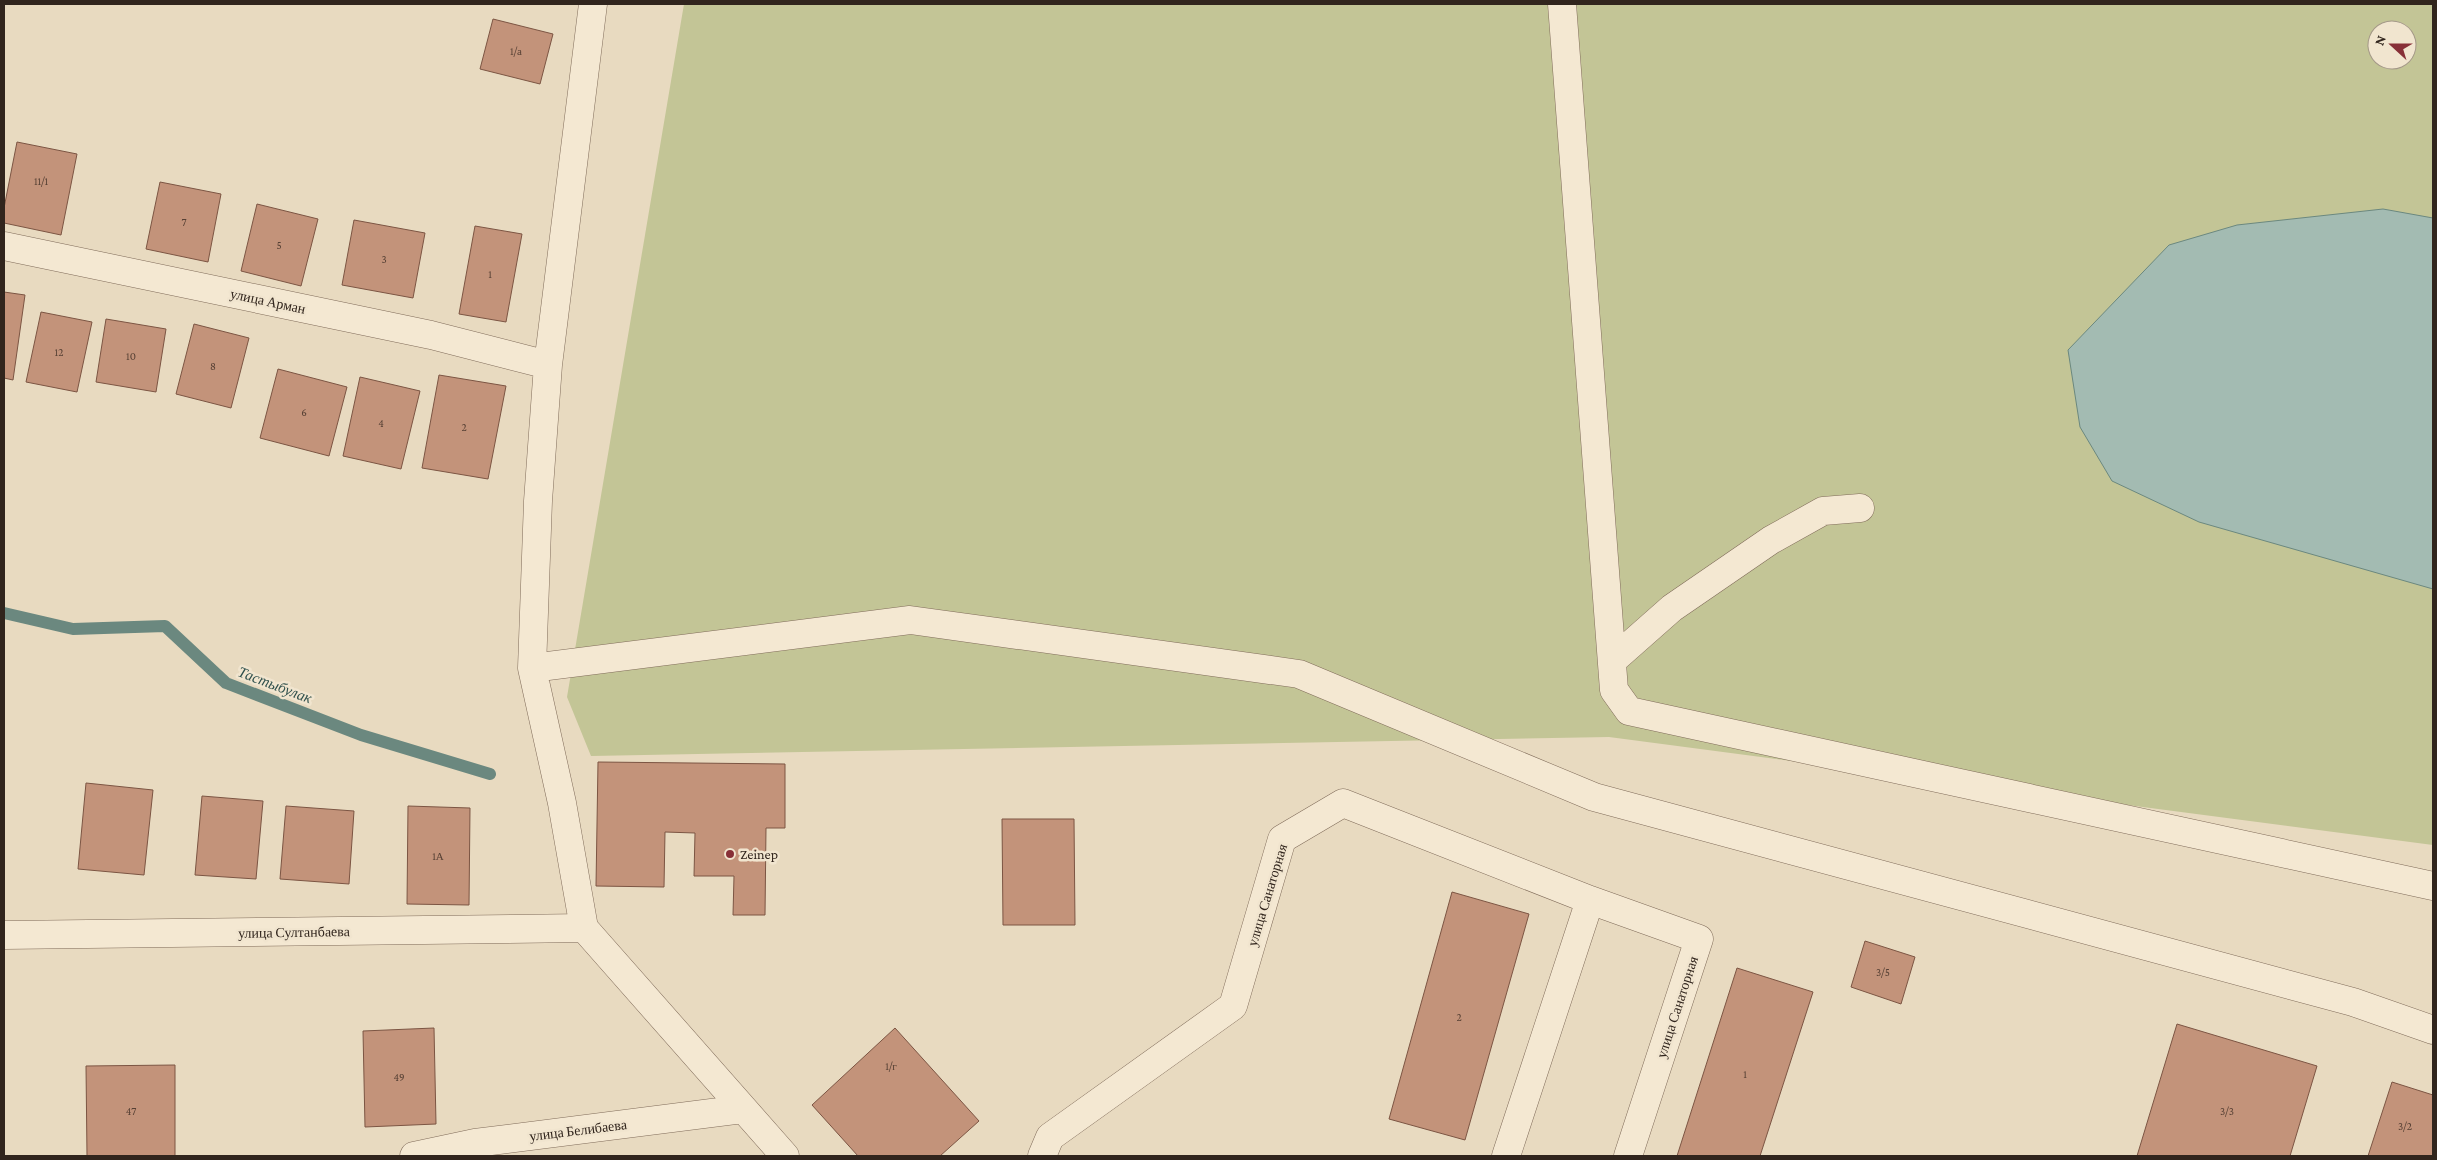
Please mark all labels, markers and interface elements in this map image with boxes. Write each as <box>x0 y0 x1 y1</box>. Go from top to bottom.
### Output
north arrow <box>2367 20 2417 70</box>
text: N <box>2371 33 2389 48</box>
house number: 1/а <box>510 45 522 57</box>
house number: 11/1 <box>34 175 48 187</box>
house number: 7 <box>181 216 187 228</box>
house number: 5 <box>276 239 282 251</box>
house number: 3 <box>381 253 387 265</box>
house number: 1 <box>488 268 492 280</box>
street label: улица Арман <box>229 285 308 317</box>
house number: 12 <box>55 346 63 358</box>
house number: 10 <box>126 350 136 362</box>
house number: 8 <box>210 360 216 372</box>
house number: 6 <box>301 406 307 418</box>
house number: 4 <box>378 417 384 429</box>
house number: 2 <box>461 421 467 433</box>
water label: Тастыбулак <box>236 664 315 707</box>
street label: улица Санаторная <box>1244 841 1290 948</box>
place label: Zeinep <box>740 846 778 862</box>
marker: Zeinep <box>724 848 736 860</box>
house number: 1А <box>432 850 444 862</box>
street label: улица Султанбаева <box>238 923 351 941</box>
street label: улица Санаторная <box>1653 954 1701 1060</box>
house number: 3/5 <box>1876 966 1890 978</box>
house number: 2 <box>1456 1011 1462 1023</box>
house number: 1/г <box>885 1060 897 1072</box>
house number: 1 <box>1743 1068 1747 1080</box>
house number: 49 <box>393 1071 405 1083</box>
house number: 47 <box>126 1105 136 1117</box>
house number: 3/3 <box>2220 1105 2234 1117</box>
street label: улица Белибаева <box>528 1116 628 1144</box>
house number: 3/2 <box>2398 1120 2412 1132</box>

